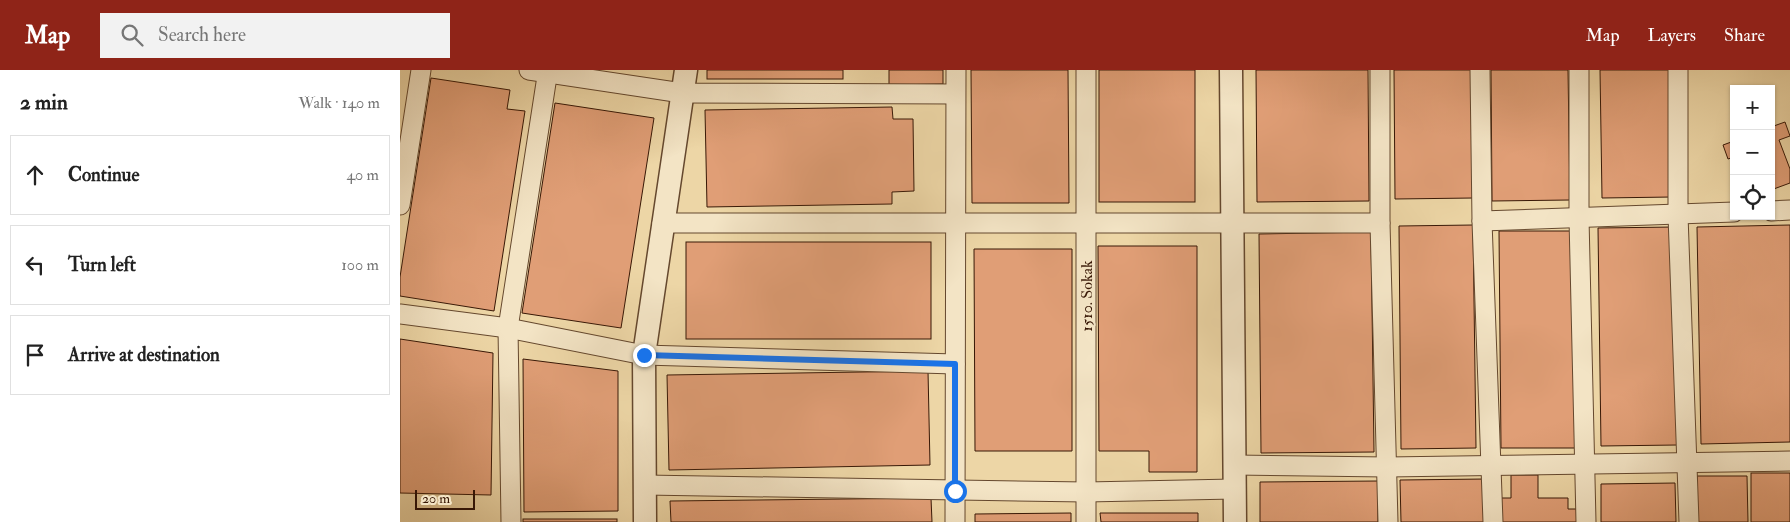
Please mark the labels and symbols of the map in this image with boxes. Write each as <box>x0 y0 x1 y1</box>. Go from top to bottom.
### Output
street label: 1510. Sokak <box>1077 260 1097 332</box>
route end <box>633 344 656 367</box>
route start <box>944 480 967 503</box>
scale bar <box>415 487 475 510</box>

